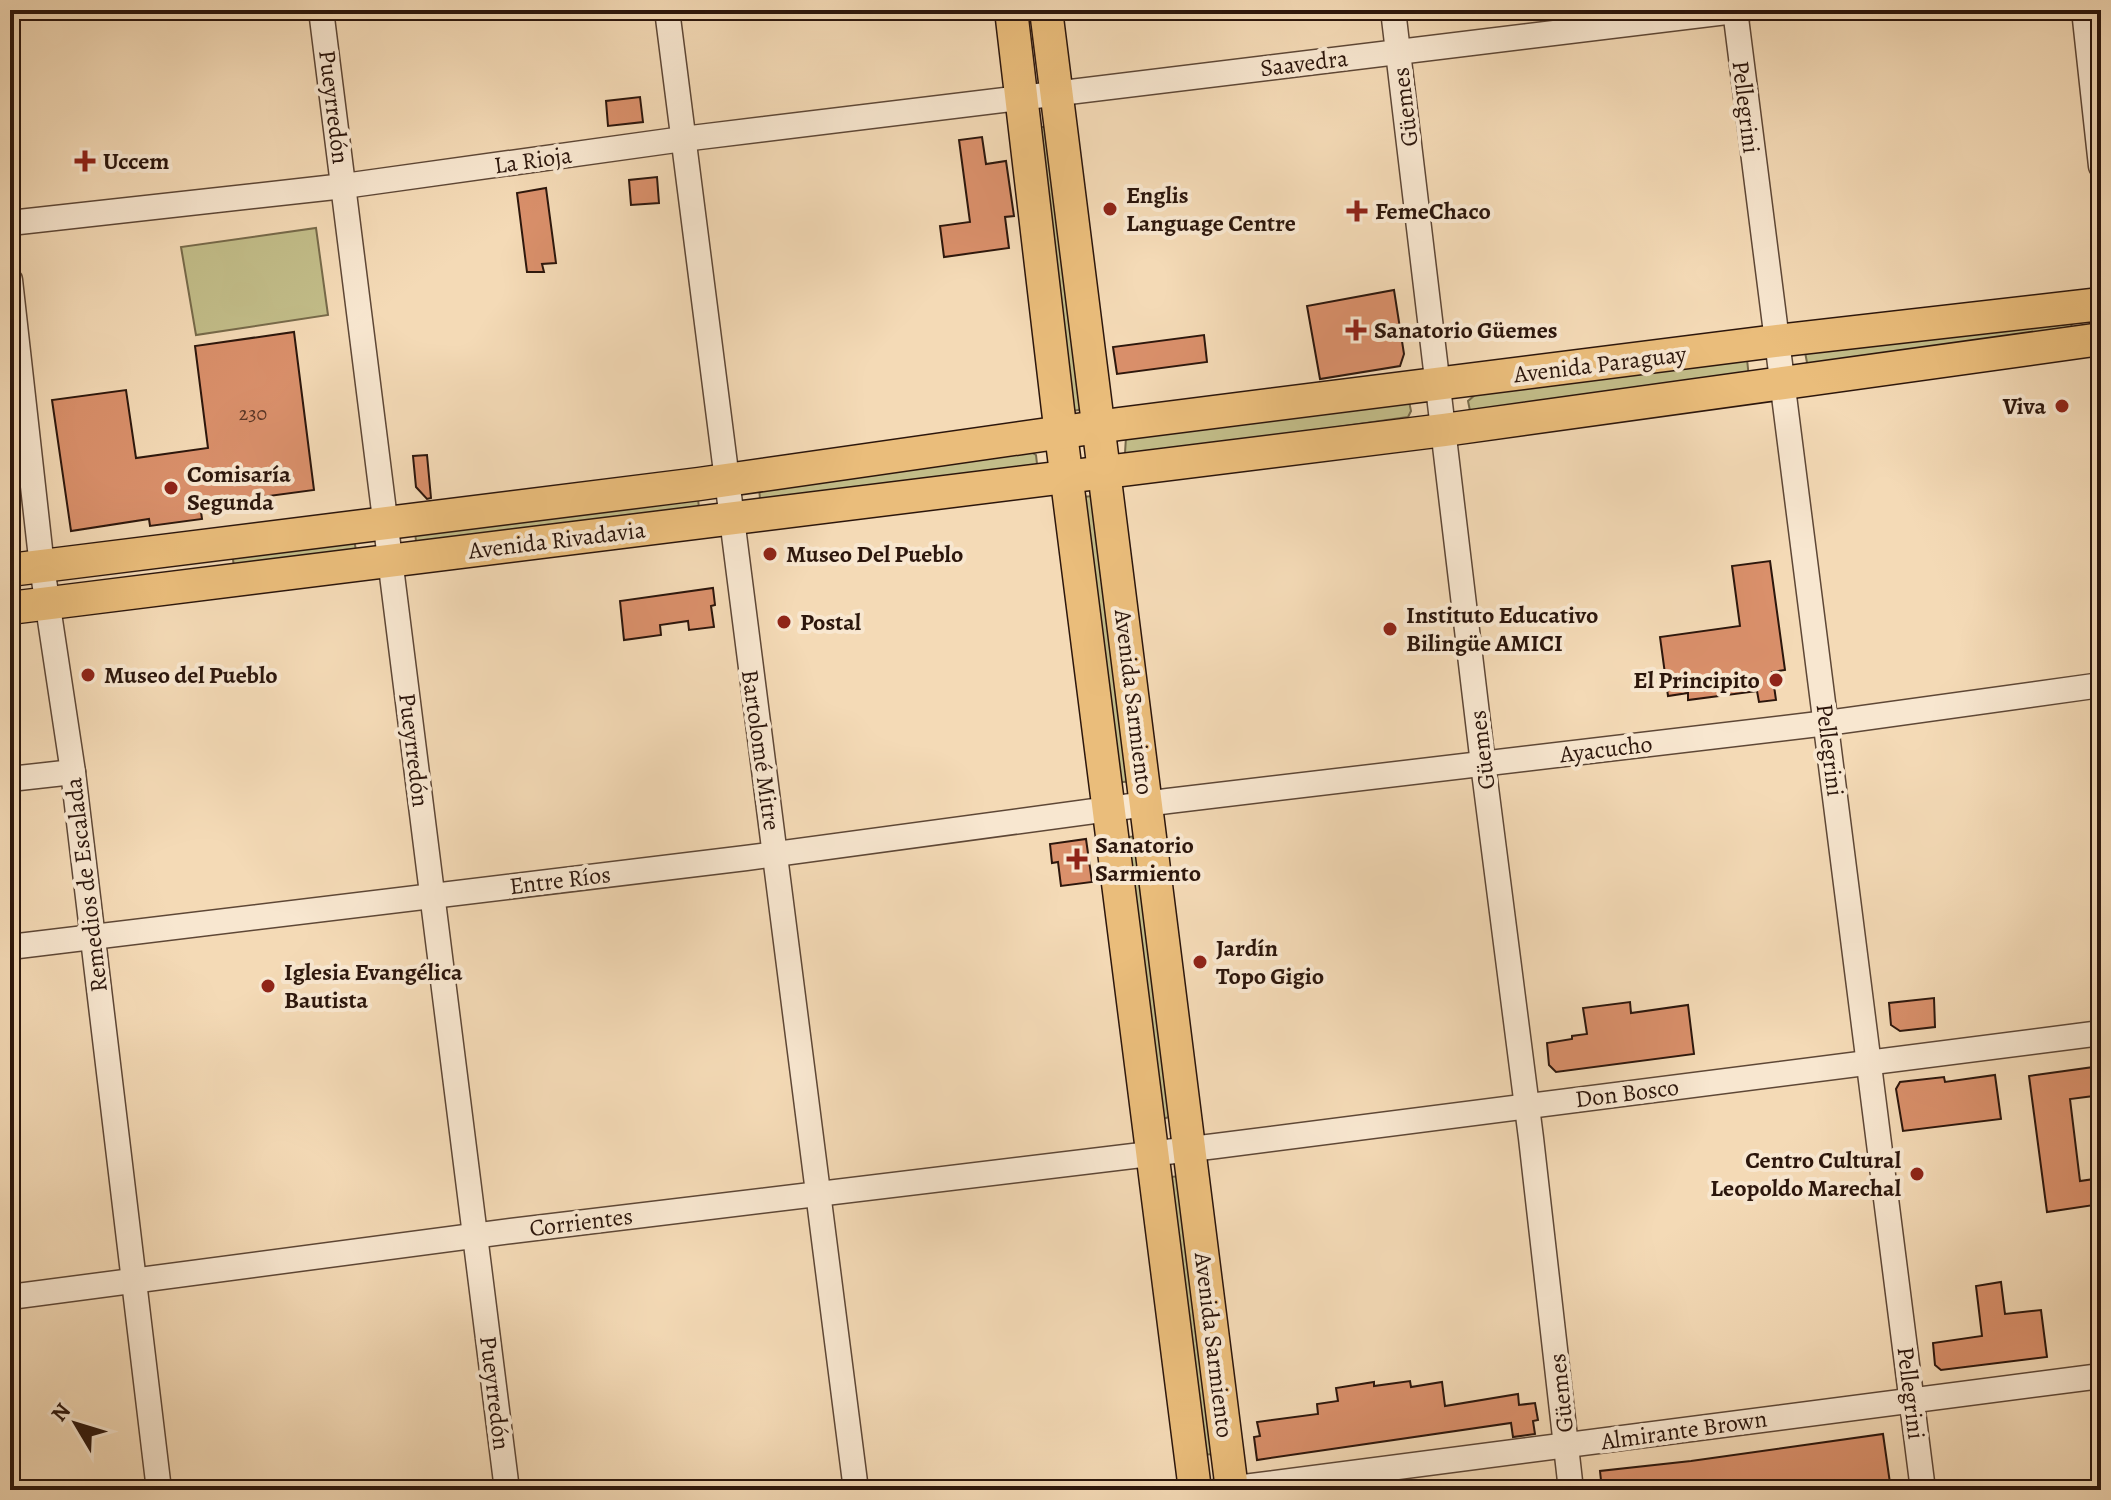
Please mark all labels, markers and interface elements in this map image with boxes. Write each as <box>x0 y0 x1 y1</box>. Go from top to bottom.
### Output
street label: Saavedra <box>1258 42 1351 84</box>
street label: Pueyrredón <box>311 48 357 166</box>
street label: Pellegrini <box>1724 59 1768 155</box>
street label: Güemes <box>1384 66 1426 148</box>
street label: La Rioja <box>492 139 575 181</box>
place label: Uccem <box>103 145 169 177</box>
marker: Uccem <box>74 150 96 172</box>
place label: Englis Language Centre <box>1126 179 1296 239</box>
place label: FemeChaco <box>1375 195 1491 227</box>
marker: Englis Language Centre <box>1101 200 1119 218</box>
marker: FemeChaco <box>1346 200 1368 222</box>
place label: Sanatorio Güemes <box>1374 314 1558 346</box>
marker: Sanatorio Güemes <box>1345 319 1367 341</box>
street label: Avenida Paraguay <box>1511 337 1689 391</box>
place label: Viva <box>2002 390 2046 422</box>
marker: Viva <box>2053 397 2071 415</box>
house number: 230 <box>239 400 267 427</box>
place label: Comisaría Segunda <box>187 458 291 518</box>
marker: Comisaría Segunda <box>162 479 180 497</box>
street label: Avenida Rivadavia <box>466 513 648 567</box>
place label: Museo Del Pueblo <box>786 538 963 570</box>
marker: Museo Del Pueblo <box>761 545 779 563</box>
place label: Instituto Educativo Bilingüe AMICI <box>1406 599 1598 659</box>
place label: Postal <box>800 606 862 638</box>
street label: Avenida Sarmiento <box>1107 607 1161 797</box>
marker: Postal <box>775 613 793 631</box>
marker: Instituto Educativo Bilingüe AMICI <box>1381 620 1399 638</box>
place label: Museo del Pueblo <box>104 659 278 691</box>
place label: El Principito <box>1633 664 1760 696</box>
marker: Museo del Pueblo <box>79 666 97 684</box>
street label: Bartolomé Mitre <box>734 667 788 833</box>
marker: El Principito <box>1767 671 1785 689</box>
street label: Pueyrredón <box>391 691 437 809</box>
street label: Pellegrini <box>1808 702 1852 798</box>
street label: Güemes <box>1461 709 1503 791</box>
street label: Ayacucho <box>1557 727 1654 771</box>
street label: Remedios de Escalada <box>57 775 115 994</box>
place label: Sanatorio Sarmiento <box>1095 829 1201 889</box>
marker: Sanatorio Sarmiento <box>1066 848 1088 870</box>
street label: Entre Ríos <box>508 858 612 902</box>
place label: Jardín Topo Gigio <box>1216 932 1324 992</box>
marker: Jardín Topo Gigio <box>1191 953 1209 971</box>
place label: Iglesia Evangélica Bautista <box>284 956 463 1016</box>
marker: Iglesia Evangélica Bautista <box>259 977 277 995</box>
street label: Don Bosco <box>1573 1071 1681 1115</box>
place label: Centro Cultural Leopoldo Marechal <box>1710 1144 1902 1204</box>
marker: Centro Cultural Leopoldo Marechal <box>1908 1165 1926 1183</box>
street label: Corrientes <box>527 1200 635 1244</box>
street label: Avenida Sarmiento <box>1187 1250 1241 1440</box>
street label: Pueyrredón <box>472 1334 518 1452</box>
street label: Pellegrini <box>1889 1345 1933 1441</box>
street label: Güemes <box>1541 1352 1581 1434</box>
north arrow <box>36 1384 116 1464</box>
text: N <box>44 1397 78 1428</box>
street label: Almirante Brown <box>1598 1402 1769 1458</box>

